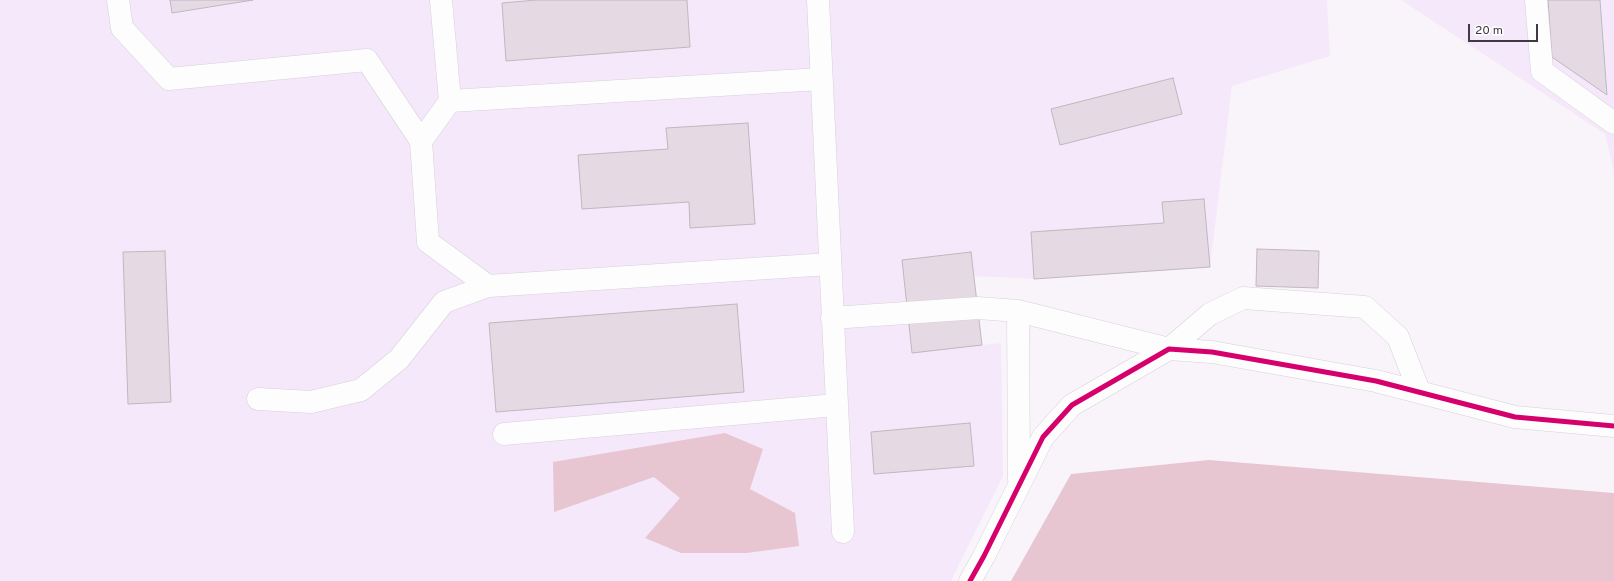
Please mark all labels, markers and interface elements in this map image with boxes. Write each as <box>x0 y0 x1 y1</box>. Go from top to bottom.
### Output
scale bar <box>1470 16 1540 42</box>
text: 20 m <box>1475 23 1503 39</box>

